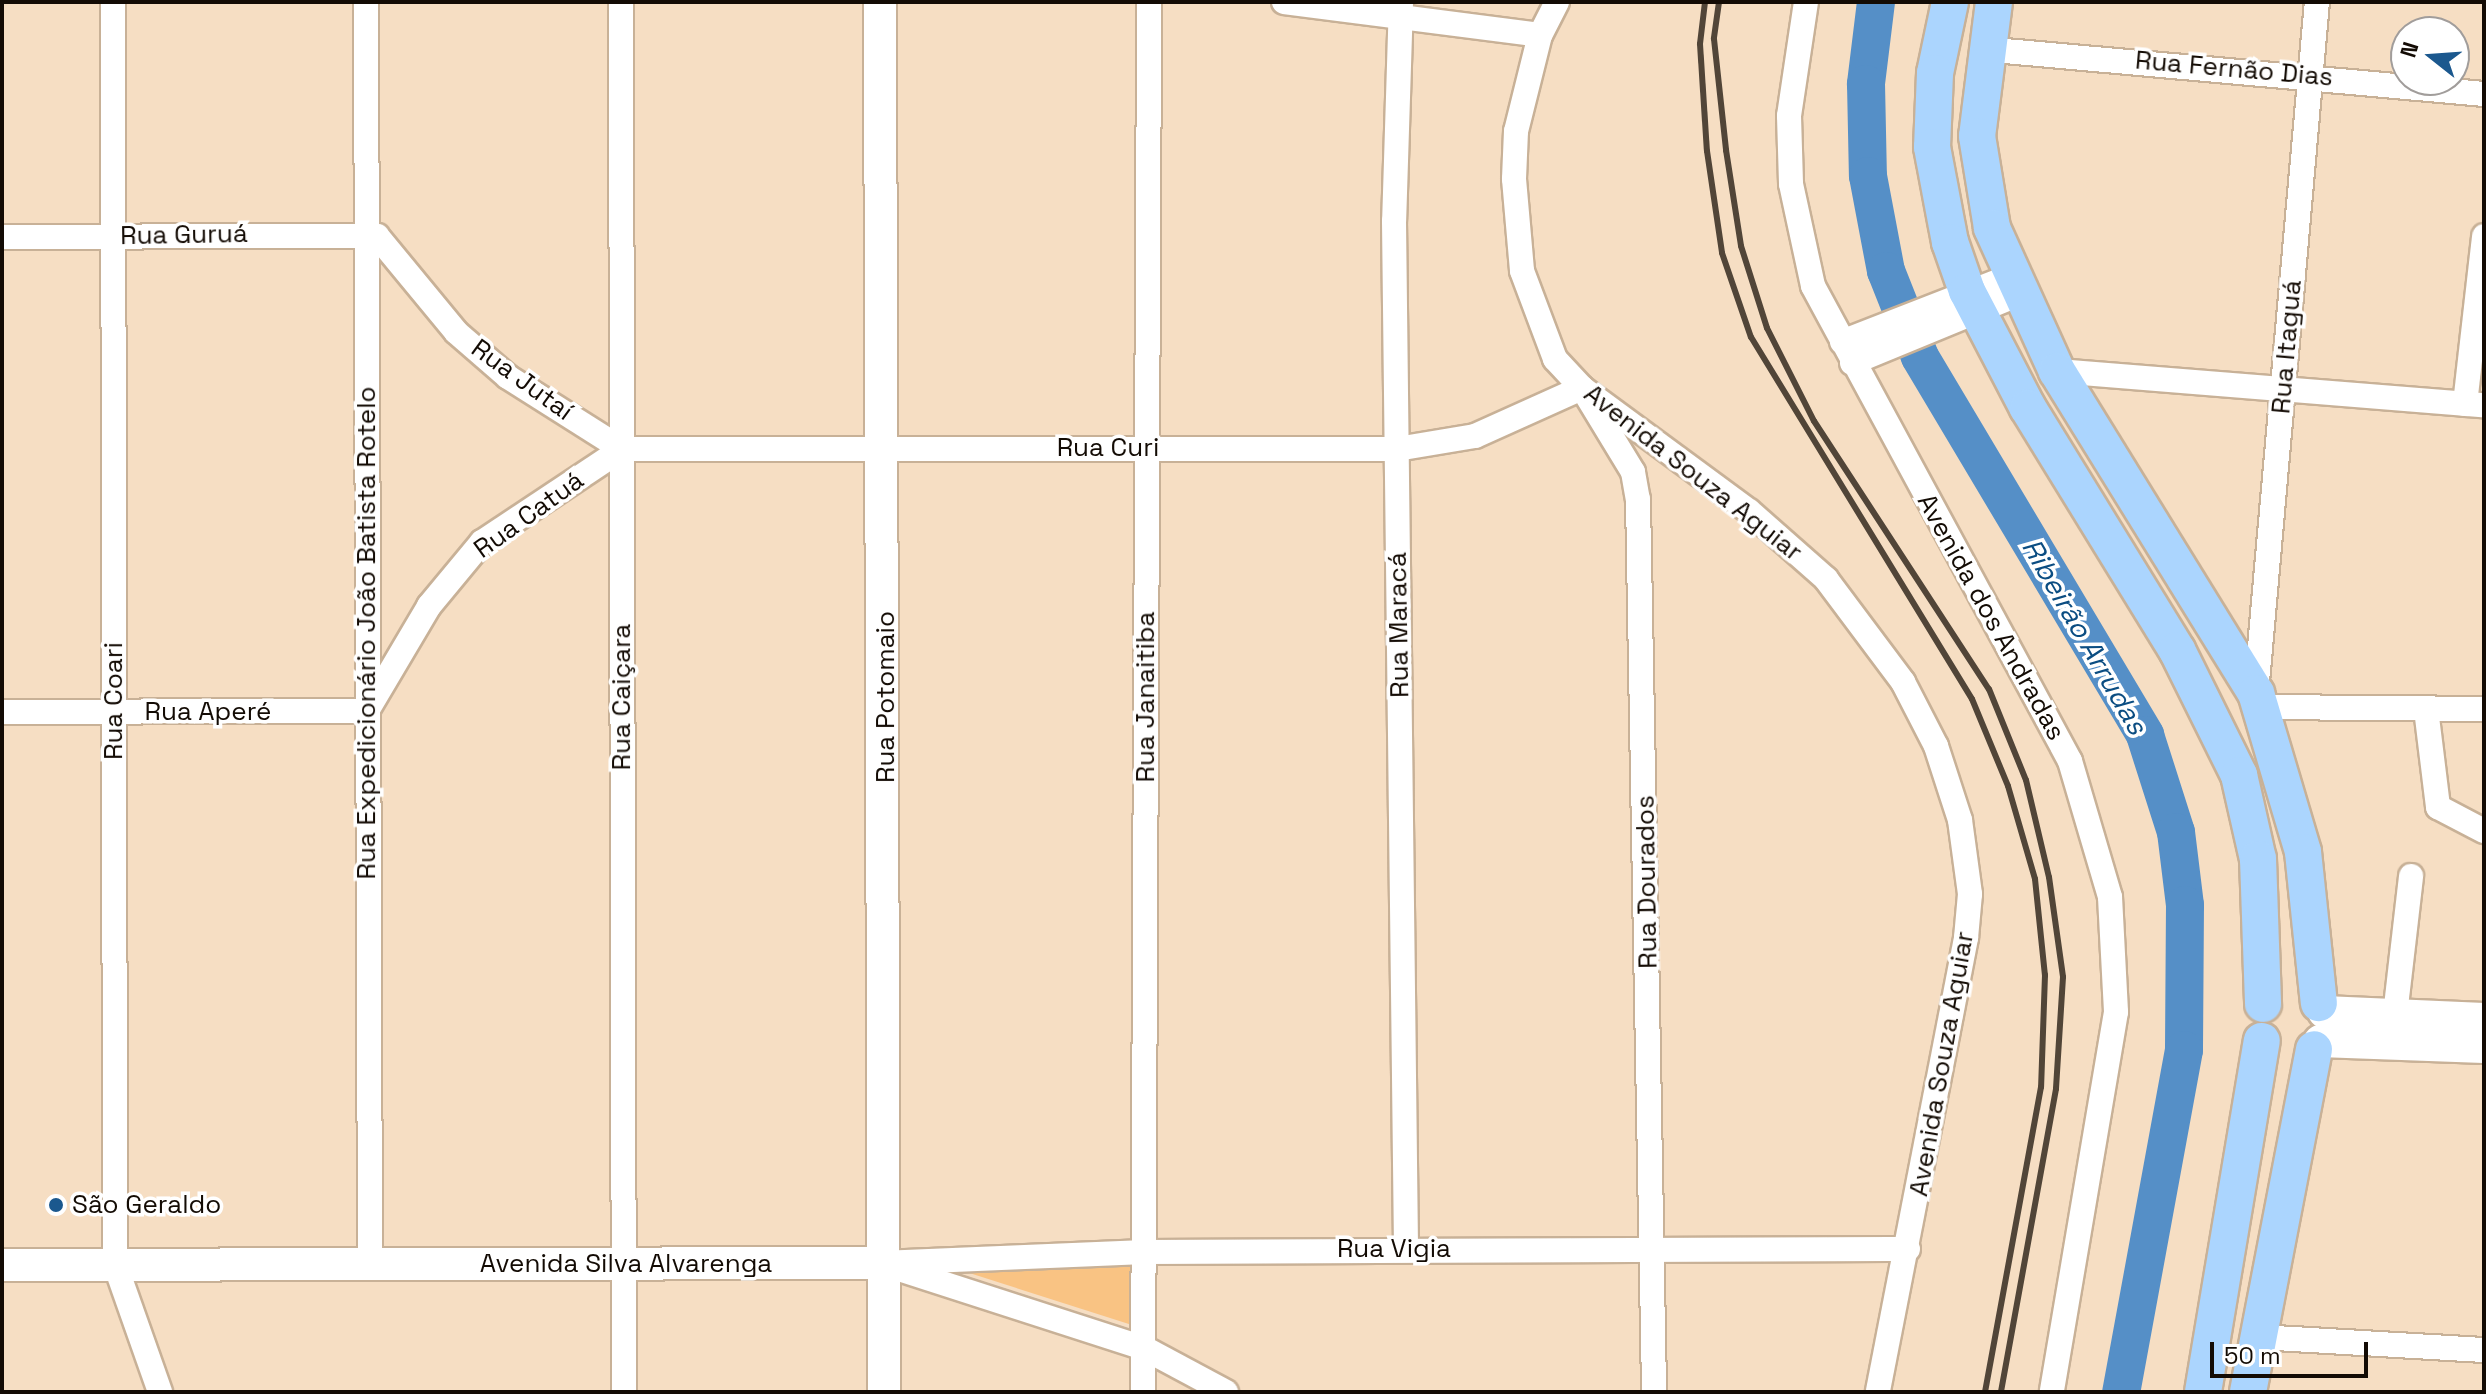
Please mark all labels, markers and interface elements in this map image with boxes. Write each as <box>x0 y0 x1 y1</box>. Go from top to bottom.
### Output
north arrow <box>2390 16 2470 96</box>
text: N <box>2393 38 2425 61</box>
street label: Rua Fernão Dias <box>2134 45 2334 93</box>
street label: Rua Guruá <box>120 218 248 252</box>
street label: Rua Itaguá <box>2266 279 2308 415</box>
street label: Rua Jutaí <box>465 333 579 427</box>
street label: Avenida Souza Aguiar <box>1578 378 1808 568</box>
street label: Rua Expedicionário João Batista Rotelo <box>351 386 383 880</box>
street label: Rua Curi <box>1057 432 1159 464</box>
street label: Rua Catuá <box>468 465 590 565</box>
street label: Avenida dos Andradas <box>1910 488 2072 746</box>
water label: Ribeirão Arrudas <box>2015 532 2155 740</box>
street label: Rua Maracá <box>1382 552 1416 698</box>
street label: Rua Potomaio <box>870 611 902 783</box>
street label: Rua Janaitiba <box>1130 612 1162 782</box>
street label: Rua Caiçara <box>606 624 638 770</box>
street label: Rua Coari <box>98 642 130 760</box>
street label: Rua Aperé <box>144 696 272 728</box>
street label: Rua Dourados <box>1630 795 1664 969</box>
street label: Avenida Souza Aguiar <box>1903 929 1981 1199</box>
place label: São Geraldo <box>72 1189 221 1221</box>
marker: São Geraldo <box>47 1196 65 1214</box>
street label: Rua Vigia <box>1337 1233 1451 1265</box>
street label: Avenida Silva Alvarenga <box>479 1248 773 1280</box>
scale bar <box>2214 1326 2372 1376</box>
text: 50 m <box>2224 1340 2281 1371</box>

